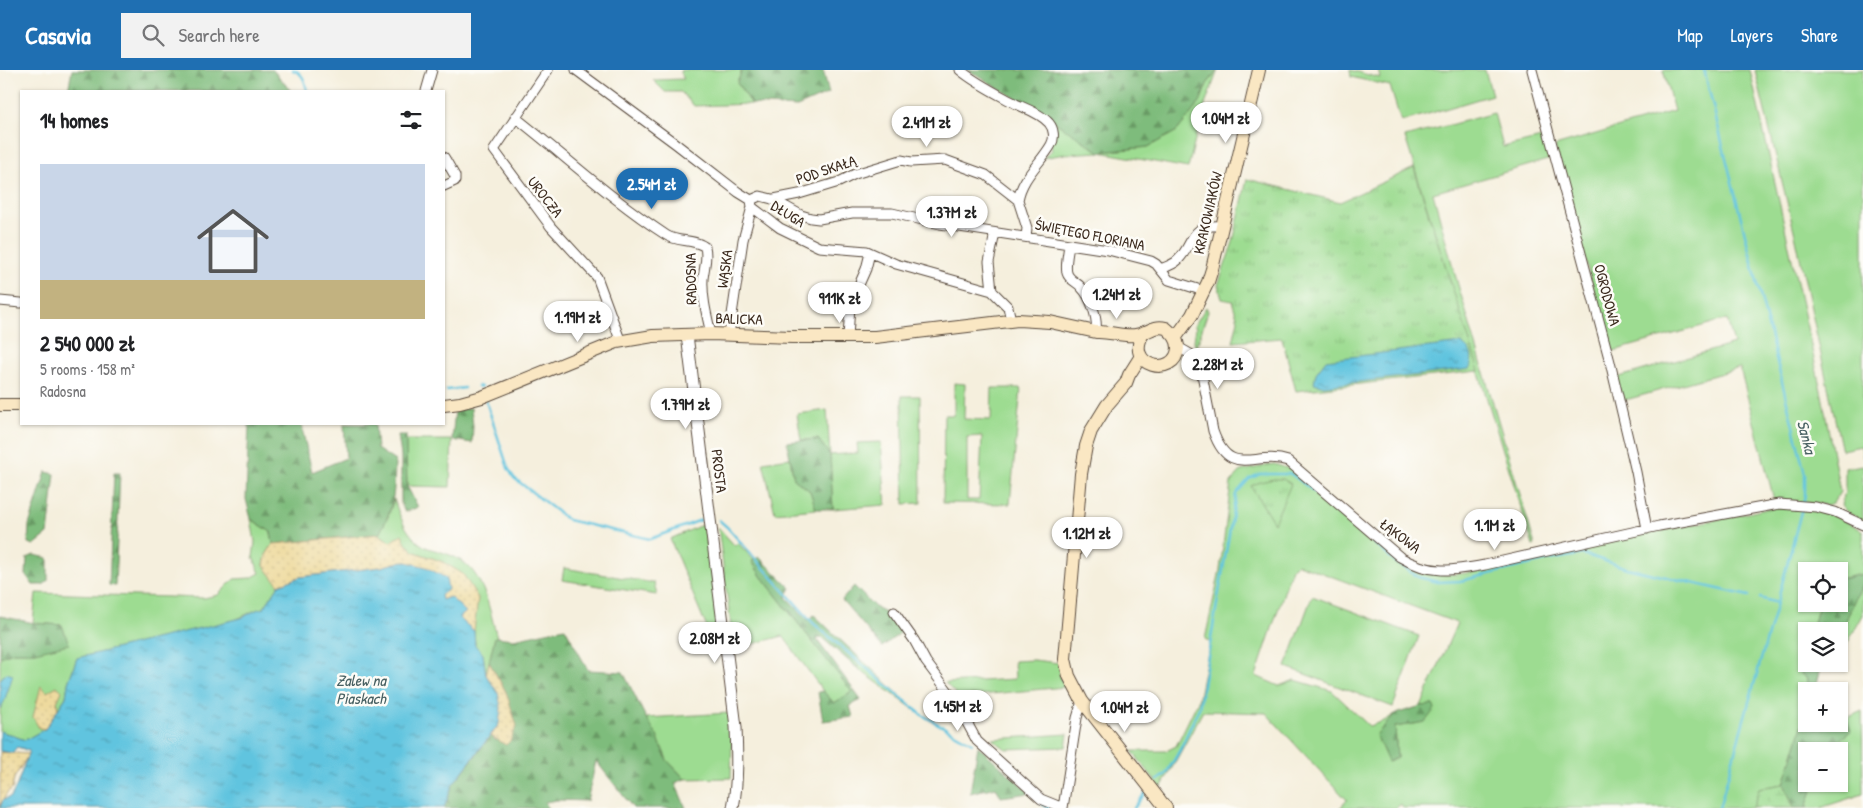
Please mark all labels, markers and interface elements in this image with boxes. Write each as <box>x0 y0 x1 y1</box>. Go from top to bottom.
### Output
search box <box>121 13 471 58</box>
text: Casavia <box>25 19 91 51</box>
icon: search <box>139 21 167 49</box>
text: Search here <box>179 22 260 48</box>
text: Map <box>1677 23 1703 48</box>
text: Layers <box>1731 23 1773 48</box>
text: Share <box>1801 23 1838 48</box>
pin: 1.04M zł <box>1174 102 1278 144</box>
text: 14 homes <box>40 106 108 135</box>
icon: filters <box>397 106 425 134</box>
pin: 2.41M zł <box>875 106 979 148</box>
text: 1.04M zł <box>1202 107 1250 129</box>
text: 2.41M zł <box>903 111 951 133</box>
street label: POD SKAŁĄ <box>793 149 860 190</box>
pin: 2.54M zł <box>600 168 704 210</box>
street label: KRAKOWIAKÓW <box>1188 169 1227 256</box>
street label: UROCZA <box>523 172 568 222</box>
text: 2.54M zł <box>627 173 677 195</box>
street label: DŁUGA <box>767 195 810 233</box>
icon: home <box>188 196 278 286</box>
pin: 1.37M zł <box>900 196 1004 238</box>
text: 1.37M zł <box>927 201 977 223</box>
street label: ŚWIĘTEGO FLORIANA <box>1033 214 1147 256</box>
street label: WĄSKA <box>711 248 738 290</box>
street label: RADOSNA <box>680 252 701 305</box>
street label: OGRODOWA <box>1589 262 1626 329</box>
pin: 1.24M zł <box>1065 278 1169 320</box>
pin: 911K zł <box>794 282 886 324</box>
text: 1.24M zł <box>1093 283 1141 305</box>
text: 911K zł <box>819 287 861 309</box>
pin: 1.19M zł <box>526 300 630 343</box>
text: 1.19M zł <box>554 306 602 328</box>
street label: BALICKA <box>715 307 764 330</box>
text: 2 540 000 zł <box>40 329 136 358</box>
pin: 2.28M zł <box>1166 348 1270 390</box>
text: 2.28M zł <box>1192 353 1244 375</box>
text: 5 rooms · 158 m² <box>40 358 135 380</box>
text: Radosna <box>40 380 86 402</box>
pin: 1.79M zł <box>634 388 738 430</box>
text: 1.79M zł <box>661 393 711 415</box>
water label: Sanka <box>1792 418 1822 458</box>
street label: PROSTA <box>706 448 733 495</box>
pin: 1.1M zł <box>1449 508 1541 551</box>
street label: ŁĄKOWA <box>1375 513 1426 558</box>
text: 1.1M zł <box>1474 514 1516 536</box>
pin: 1.12M zł <box>1035 516 1139 559</box>
text: 1.12M zł <box>1063 522 1111 544</box>
map controls <box>1798 562 1848 792</box>
button: locate <box>1798 562 1848 612</box>
pin: 2.08M zł <box>663 622 767 664</box>
button: layers <box>1798 622 1848 672</box>
text: 2.08M zł <box>689 627 741 649</box>
water label: Zalew na Piaskach <box>336 669 388 709</box>
button: + <box>1798 682 1848 732</box>
pin: 1.45M zł <box>906 690 1010 732</box>
pin: 1.04M zł <box>1073 690 1177 733</box>
text: 1.45M zł <box>934 695 982 717</box>
text: 1.04M zł <box>1101 696 1149 718</box>
button: − <box>1798 742 1848 792</box>

